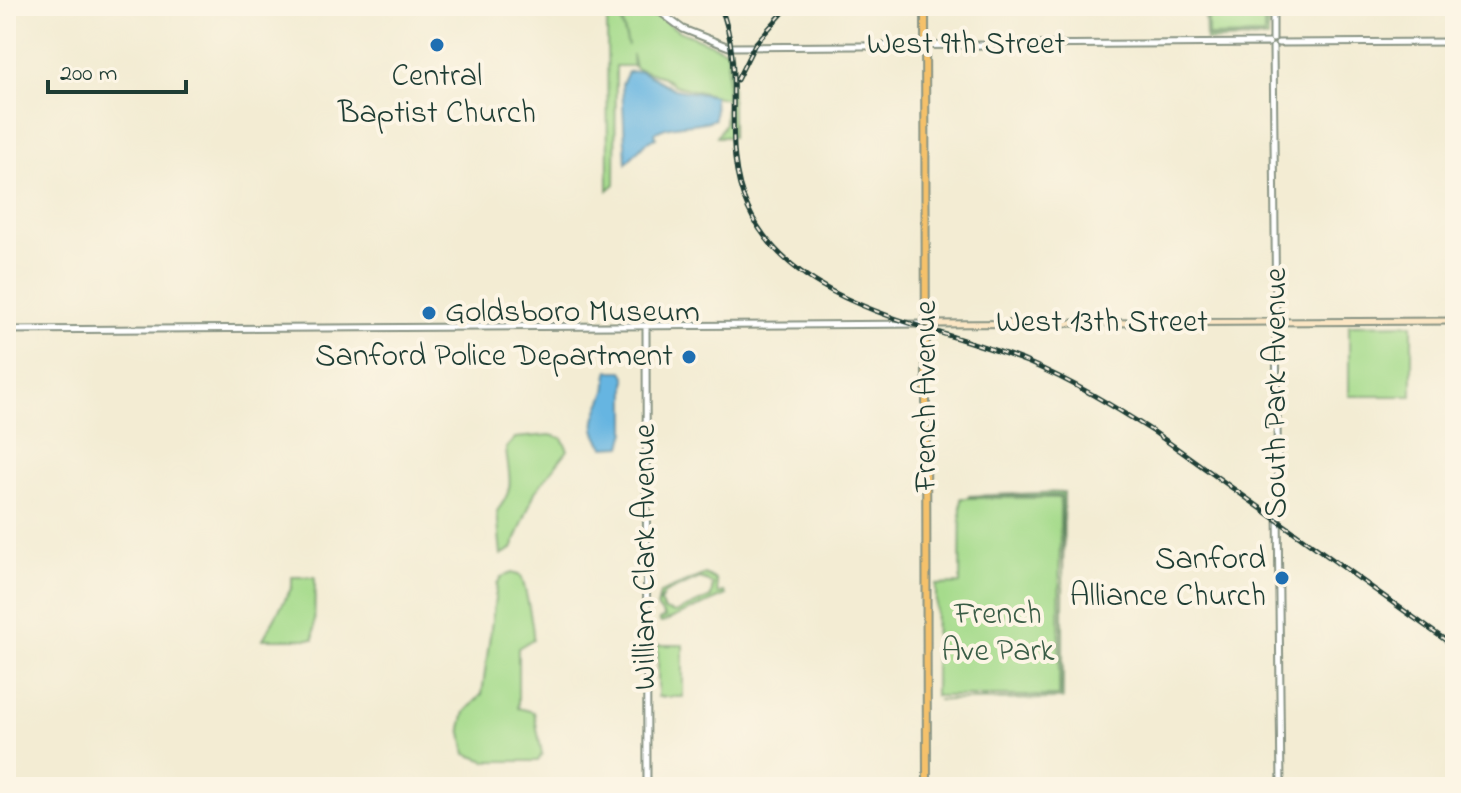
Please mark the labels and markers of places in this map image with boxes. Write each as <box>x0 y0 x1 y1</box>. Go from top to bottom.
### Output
marker: Central Baptist Church <box>428 36 446 54</box>
place label: Central Baptist Church <box>337 54 536 138</box>
place label: Goldsboro Museum <box>445 290 700 337</box>
marker: Goldsboro Museum <box>420 304 438 322</box>
place label: Sanford Police Department <box>315 334 673 381</box>
marker: Sanford Police Department <box>680 348 698 366</box>
place label: Sanford Alliance Church <box>1070 537 1266 621</box>
marker: Sanford Alliance Church <box>1273 569 1291 587</box>

